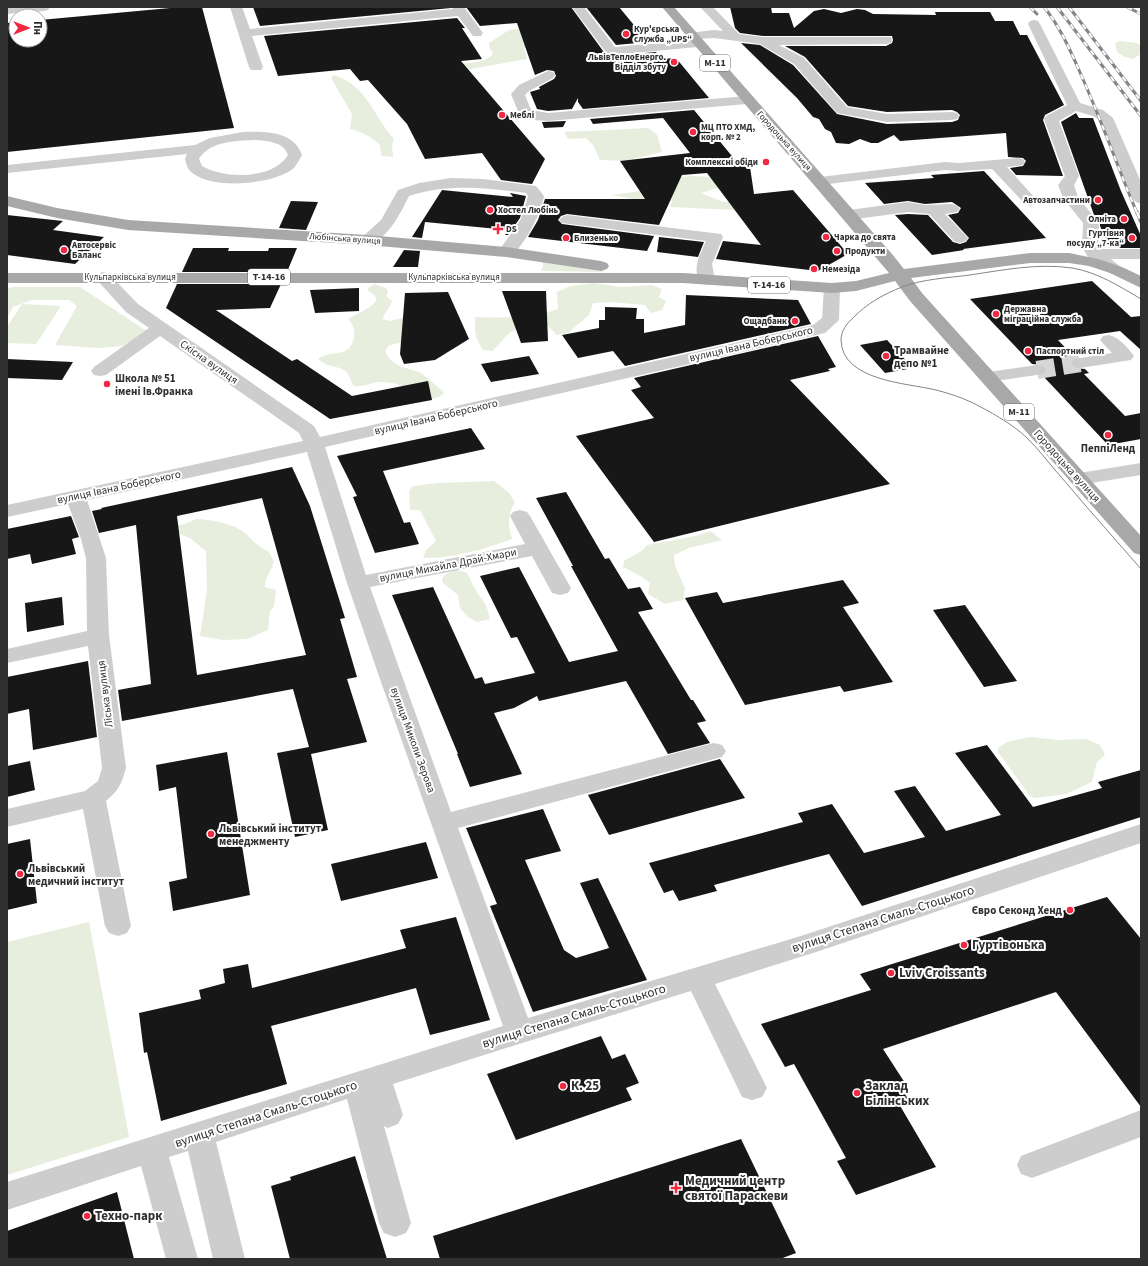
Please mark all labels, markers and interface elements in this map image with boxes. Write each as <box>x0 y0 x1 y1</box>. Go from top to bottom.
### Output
north arrow <box>8 8 48 48</box>
text: Пн <box>30 21 45 35</box>
place label: Кур'єрська служба „UPS“ <box>634 23 692 46</box>
marker: Кур'єрська служба „UPS“ <box>621 29 631 39</box>
place label: ЛьвівТеплоЕнерго. Відділ збуту <box>587 51 666 74</box>
road number: М-11 <box>700 55 730 71</box>
marker: ЛьвівТеплоЕнерго. Відділ збуту <box>669 57 679 67</box>
street label: Городоцька вулиця <box>754 108 814 174</box>
place label: Меблі <box>510 109 534 122</box>
marker: Меблі <box>497 110 507 120</box>
place label: МЦ ПТО ХМД, корп. № 2 <box>701 121 756 144</box>
marker: МЦ ПТО ХМД, корп. № 2 <box>688 127 698 137</box>
place label: Комплексні обіди <box>685 156 758 169</box>
marker: Комплексні обіди <box>761 157 771 167</box>
place label: Автозапчастини <box>1022 194 1090 207</box>
marker: Автозапчастини <box>1093 195 1103 205</box>
place label: Хостел Любінь <box>498 204 559 217</box>
marker: Хостел Любінь <box>485 205 495 215</box>
place label: Олніта <box>1088 213 1116 226</box>
marker: Олніта <box>1119 214 1129 224</box>
place label: DS <box>506 223 517 236</box>
marker: DS <box>493 224 503 234</box>
place label: Гуртівня посуду „7-ка“ <box>1066 227 1124 250</box>
street label: Любінська вулиця <box>309 230 381 248</box>
place label: Чарка до свята <box>834 231 896 244</box>
place label: Близенько <box>574 232 618 245</box>
marker: Чарка до свята <box>821 232 831 242</box>
marker: Близенько <box>561 233 571 243</box>
marker: Гуртівня посуду „7-ка“ <box>1127 233 1137 243</box>
place label: Автосервіс Баланс <box>71 239 116 262</box>
marker: Автосервіс Баланс <box>59 245 69 255</box>
place label: Продукти <box>845 245 885 258</box>
marker: Продукти <box>832 246 842 256</box>
place label: Немезіда <box>822 263 860 276</box>
marker: Немезіда <box>809 264 819 274</box>
road number: Т-14-16 <box>248 269 290 285</box>
street label: Кульпарківська вулиця <box>84 271 176 284</box>
street label: Кульпарківська вулиця <box>408 271 500 284</box>
road number: Т-14-16 <box>748 277 790 293</box>
place label: Державна міграційна служба <box>1004 303 1082 326</box>
marker: Державна міграційна служба <box>991 309 1001 319</box>
place label: Ощадбанк <box>743 315 787 328</box>
marker: Ощадбанк <box>790 316 800 326</box>
street label: вулиця Івана Боберського <box>688 322 814 365</box>
street label: Скісна вулиця <box>177 336 241 388</box>
place label: Трамвайне депо №1 <box>894 343 949 371</box>
place label: Паспортний стіл <box>1036 345 1104 358</box>
marker: Паспортний стіл <box>1023 346 1033 356</box>
marker: Трамвайне депо №1 <box>881 351 891 361</box>
place label: Школа № 51 імені Ів.Франка <box>115 371 193 399</box>
marker: Школа № 51 імені Ів.Франка <box>102 379 112 389</box>
street label: вулиця Івана Боберського <box>373 395 499 438</box>
road number: М-11 <box>1004 404 1034 420</box>
street label: Городоцька вулиця <box>1030 426 1104 506</box>
marker: ПеппіЛенд <box>1103 430 1113 440</box>
place label: ПеппіЛенд <box>1081 441 1136 456</box>
street label: вулиця Івана Боберського <box>56 467 182 507</box>
street label: вулиця Михайла Драй-Хмари <box>378 544 518 586</box>
street label: Ліська вулиця <box>93 660 117 728</box>
street label: вулиця Миколи Зерова <box>387 685 439 795</box>
place label: Львівський інститут менеджменту <box>218 821 322 849</box>
marker: Львівський інститут менеджменту <box>206 829 216 839</box>
place label: Львівський медичний інститут <box>27 861 125 889</box>
marker: Львівський медичний інститут <box>15 869 25 879</box>
street label: вулиця Степана Смаль-Стоцького <box>789 881 977 957</box>
place label: Євро Секонд Хенд <box>972 903 1063 918</box>
marker: Євро Секонд Хенд <box>1065 905 1075 915</box>
place label: Гуртівонька <box>972 936 1045 954</box>
marker: Гуртівонька <box>959 940 969 950</box>
place label: Lviv Croissants <box>899 964 985 982</box>
marker: Lviv Croissants <box>886 968 896 978</box>
street label: вулиця Степана Смаль-Стоцького <box>480 979 668 1053</box>
street label: вулиця Степана Смаль-Стоцького <box>172 1076 360 1152</box>
place label: К. 25 <box>571 1077 599 1095</box>
place label: Заклад Білінських <box>865 1077 929 1110</box>
marker: К. 25 <box>558 1081 568 1091</box>
marker: Заклад Білінських <box>852 1088 862 1098</box>
place label: Медичний центр святої Параскеви <box>685 1172 788 1205</box>
marker: Медичний центр святої Параскеви <box>670 1182 682 1194</box>
place label: Техно-парк <box>95 1207 163 1225</box>
marker: Техно-парк <box>82 1211 92 1221</box>

